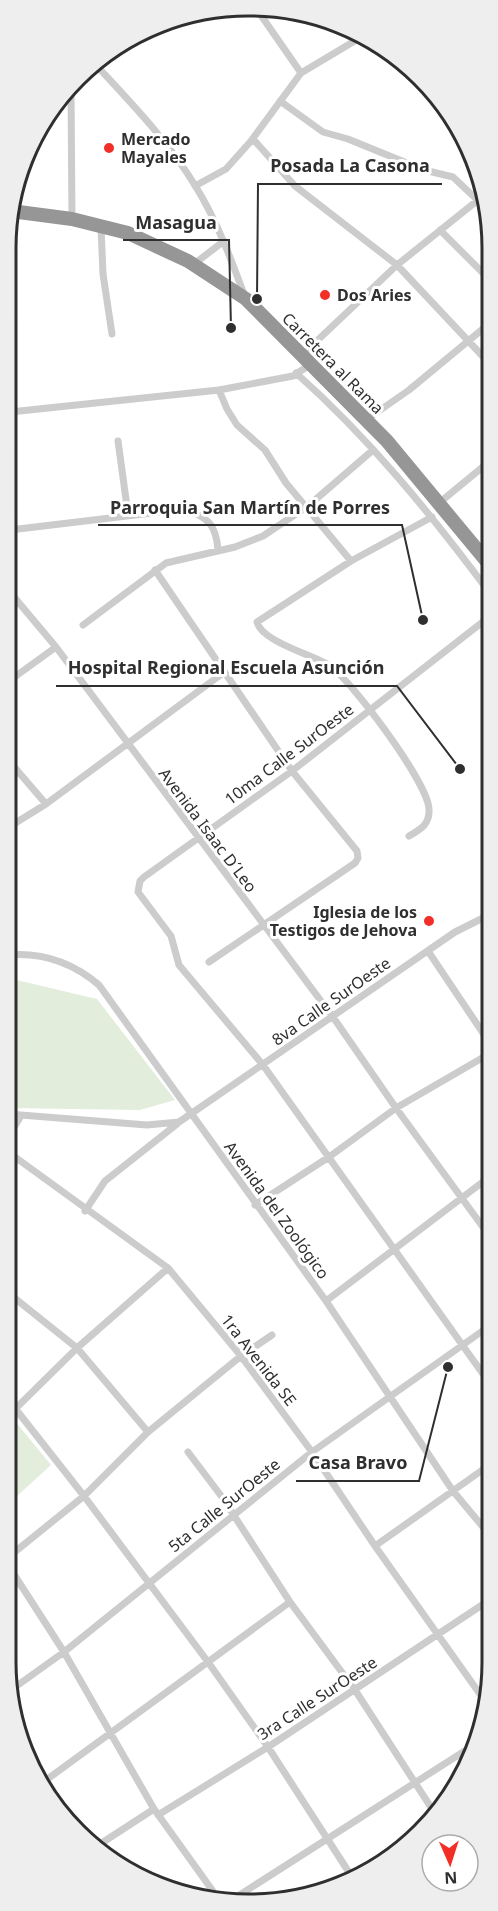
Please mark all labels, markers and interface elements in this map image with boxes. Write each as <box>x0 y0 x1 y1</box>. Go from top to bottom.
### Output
place label: Mercado Mayales <box>121 128 190 168</box>
marker: Mercado Mayales <box>102 141 116 155</box>
callout: Posada La Casona <box>258 148 442 184</box>
text: Posada La Casona <box>270 153 430 177</box>
callout: Masagua <box>123 204 229 240</box>
text: Masagua <box>135 210 217 234</box>
place label: Dos Aries <box>337 284 412 306</box>
marker: Dos Aries <box>318 288 332 302</box>
street label: Carretera al Rama <box>277 307 389 419</box>
callout: Parroquia San Martín de Porres <box>98 489 402 525</box>
text: Parroquia San Martín de Porres <box>110 495 390 519</box>
callout: Hospital Regional Escuela Asunción <box>56 650 397 686</box>
text: Hospital Regional Escuela Asunción <box>68 655 384 679</box>
street label: 10ma Calle SurOeste <box>220 698 358 810</box>
street label: Avenida Isaac D´Leo <box>154 763 262 897</box>
place label: Iglesia de los Testigos de Jehova <box>270 901 417 941</box>
marker: Iglesia de los Testigos de Jehova <box>422 914 436 928</box>
street label: 8va Calle SurOeste <box>267 952 395 1050</box>
street label: Avenida del Zoológico <box>220 1137 334 1283</box>
street label: 1ra Avenida SE <box>216 1310 302 1410</box>
callout: Casa Bravo <box>296 1445 419 1481</box>
text: Casa Bravo <box>309 1450 407 1474</box>
street label: 5ta Calle SurOeste <box>164 1453 284 1557</box>
street label: 3ra Calle SurOeste <box>253 1651 381 1745</box>
north arrow <box>420 1833 480 1893</box>
text: N <box>444 1867 458 1889</box>

